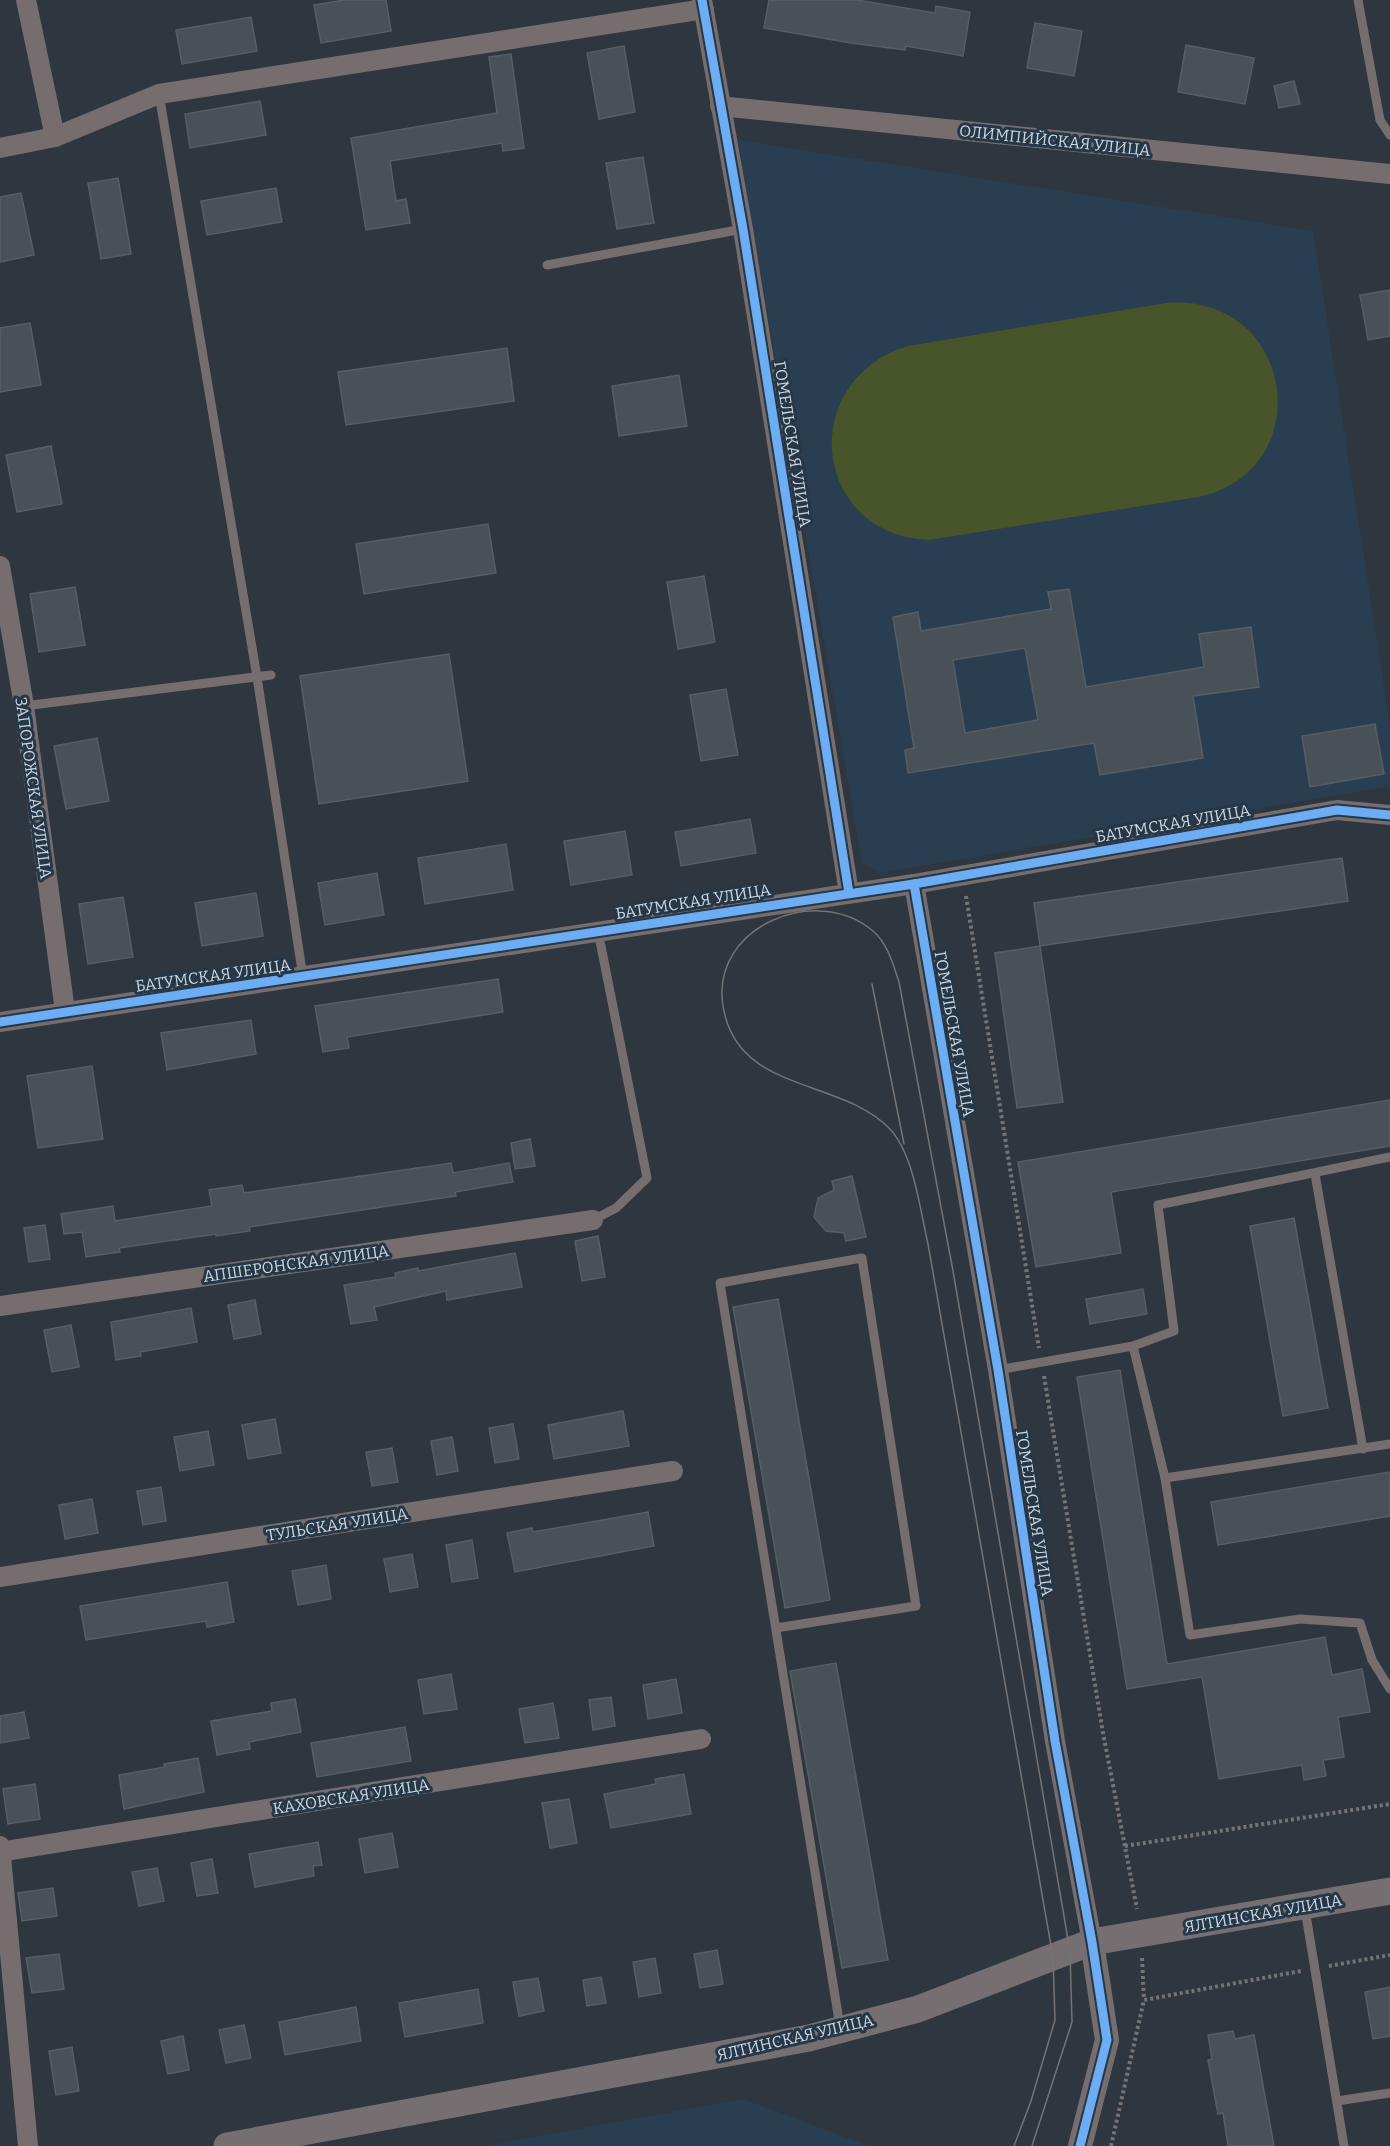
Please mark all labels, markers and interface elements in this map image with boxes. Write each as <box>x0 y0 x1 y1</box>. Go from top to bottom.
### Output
street label: ОЛИМПИЙСКАЯ УЛИЦА <box>958 120 1152 160</box>
street label: ГОМЕЛЬСКАЯ УЛИЦА <box>770 360 815 529</box>
street label: ЗАПОРОЖСКАЯ УЛИЦА <box>11 696 56 881</box>
street label: БАТУМСКАЯ УЛИЦА <box>1094 800 1253 846</box>
street label: БАТУМСКАЯ УЛИЦА <box>614 880 773 923</box>
street label: ГОМЕЛЬСКАЯ УЛИЦА <box>931 950 979 1119</box>
street label: БАТУМСКАЯ УЛИЦА <box>134 955 293 996</box>
street label: АПШЕРОНСКАЯ УЛИЦА <box>202 1241 391 1286</box>
street label: ГОМЕЛЬСКАЯ УЛИЦА <box>1012 1429 1057 1598</box>
street label: ТУЛЬСКАЯ УЛИЦА <box>265 1504 410 1545</box>
street label: КАХОВСКАЯ УЛИЦА <box>272 1775 431 1818</box>
street label: ЯЛТИНСКАЯ УЛИЦА <box>1183 1890 1344 1937</box>
street label: ЯЛТИНСКАЯ УЛИЦА <box>715 2010 876 2065</box>

